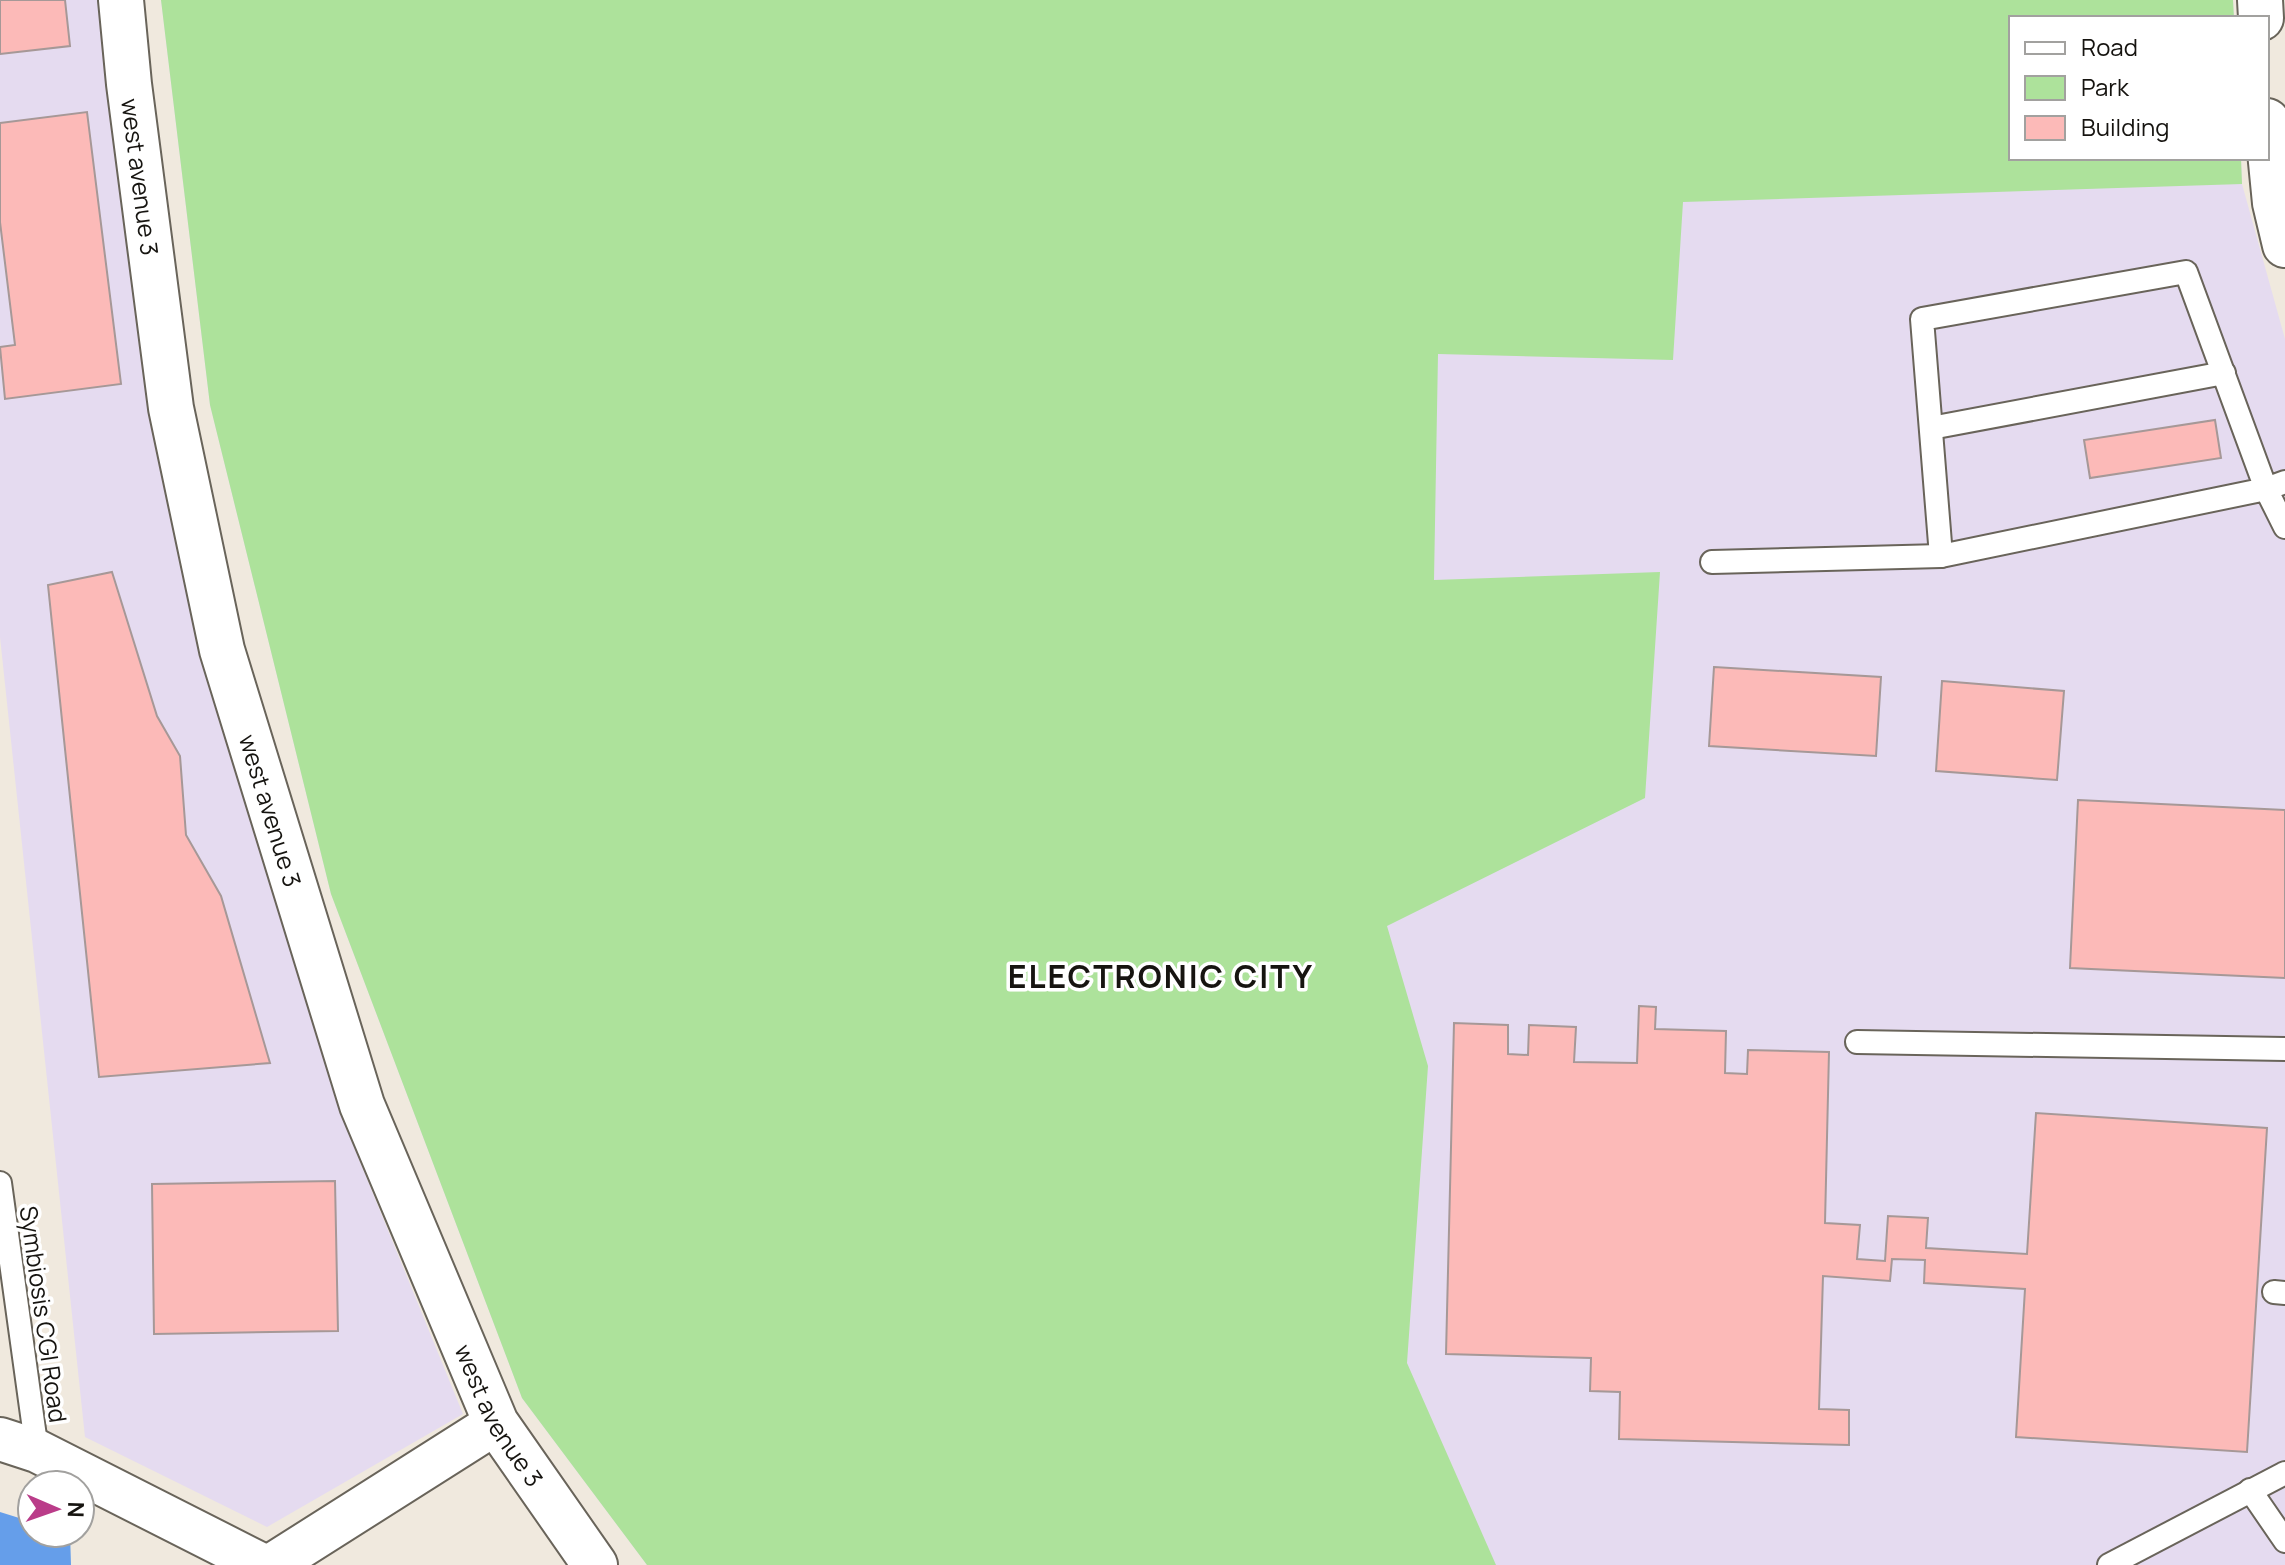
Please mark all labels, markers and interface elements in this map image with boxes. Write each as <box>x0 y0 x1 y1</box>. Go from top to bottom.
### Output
legend <box>2009 16 2269 160</box>
text: Road <box>2081 30 2138 63</box>
text: Park <box>2081 70 2130 103</box>
street label: west avenue 3 <box>115 96 168 257</box>
text: Building <box>2081 110 2169 143</box>
street label: west avenue 3 <box>232 730 310 891</box>
district label: ELECTRONIC CITY <box>1008 954 1314 998</box>
street label: Symbiosis CGI Road <box>12 1204 76 1424</box>
street label: west avenue 3 <box>448 1339 552 1493</box>
north arrow <box>16 1469 96 1549</box>
text: N <box>61 1501 91 1518</box>

